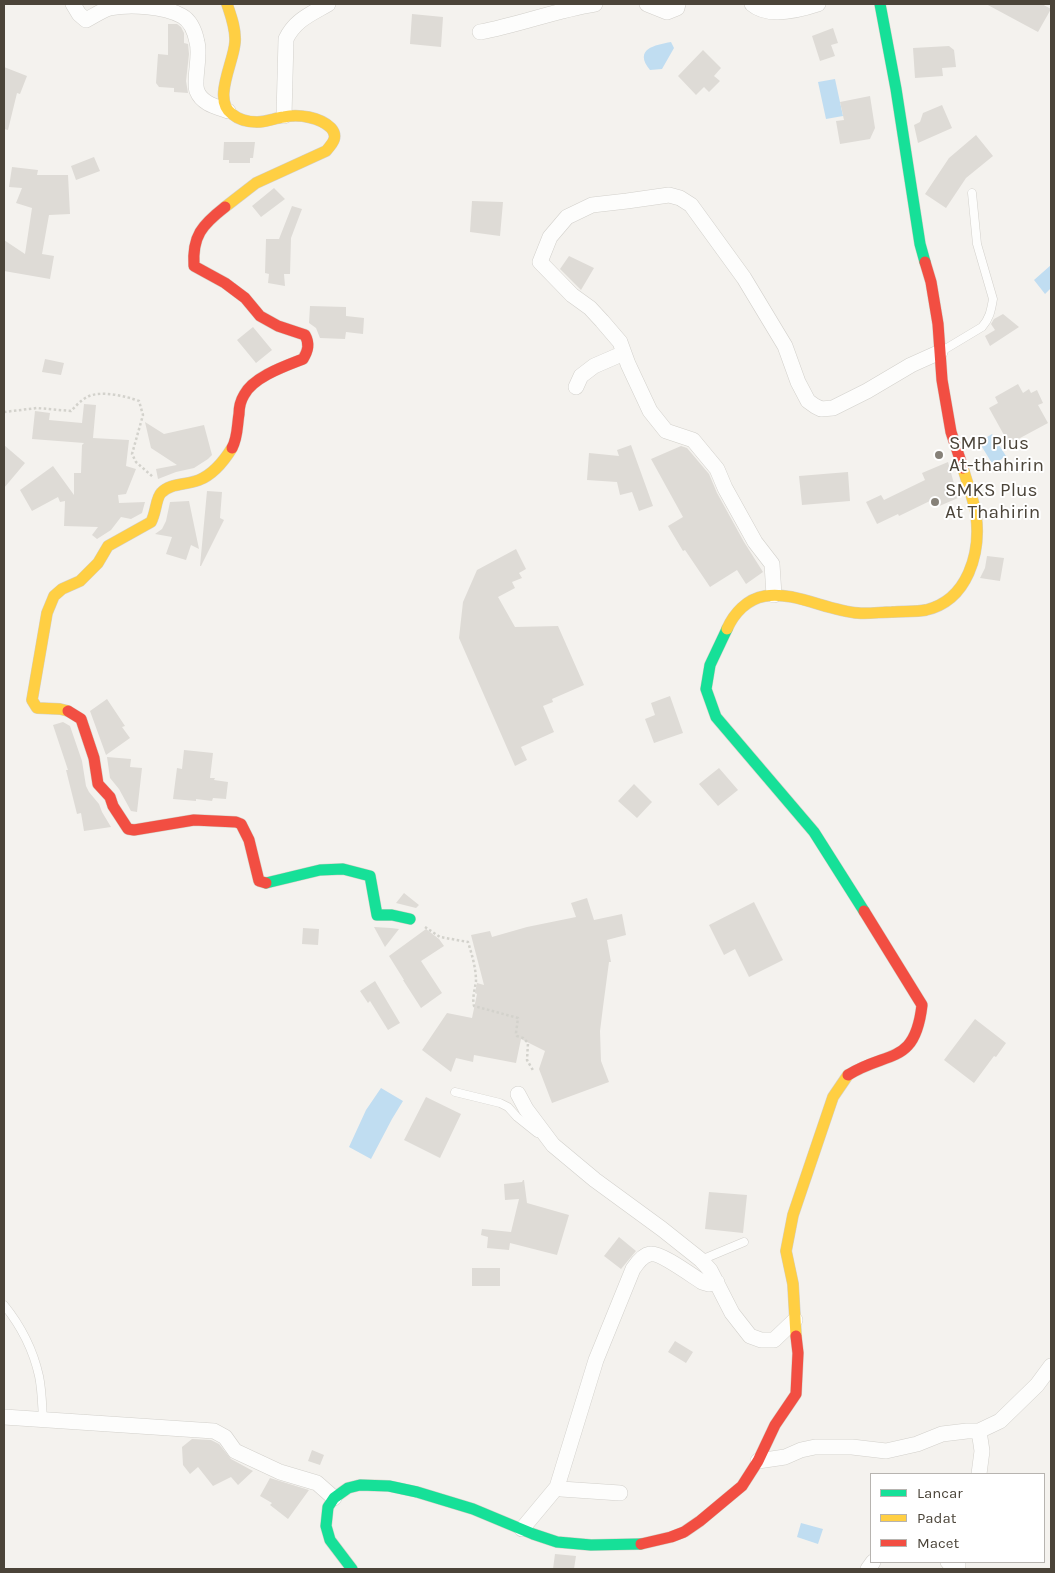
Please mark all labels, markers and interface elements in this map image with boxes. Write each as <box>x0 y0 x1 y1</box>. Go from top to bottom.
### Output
place label: SMP Plus At-thahirin <box>949 433 1044 477</box>
marker: SMP Plus At-thahirin <box>933 449 945 461</box>
place label: SMKS Plus At Thahirin <box>945 480 1040 524</box>
marker: SMKS Plus At Thahirin <box>929 496 941 508</box>
legend <box>870 1473 1045 1563</box>
text: Lancar <box>917 1484 963 1502</box>
text: Padat <box>917 1509 956 1527</box>
text: Macet <box>917 1534 959 1552</box>

